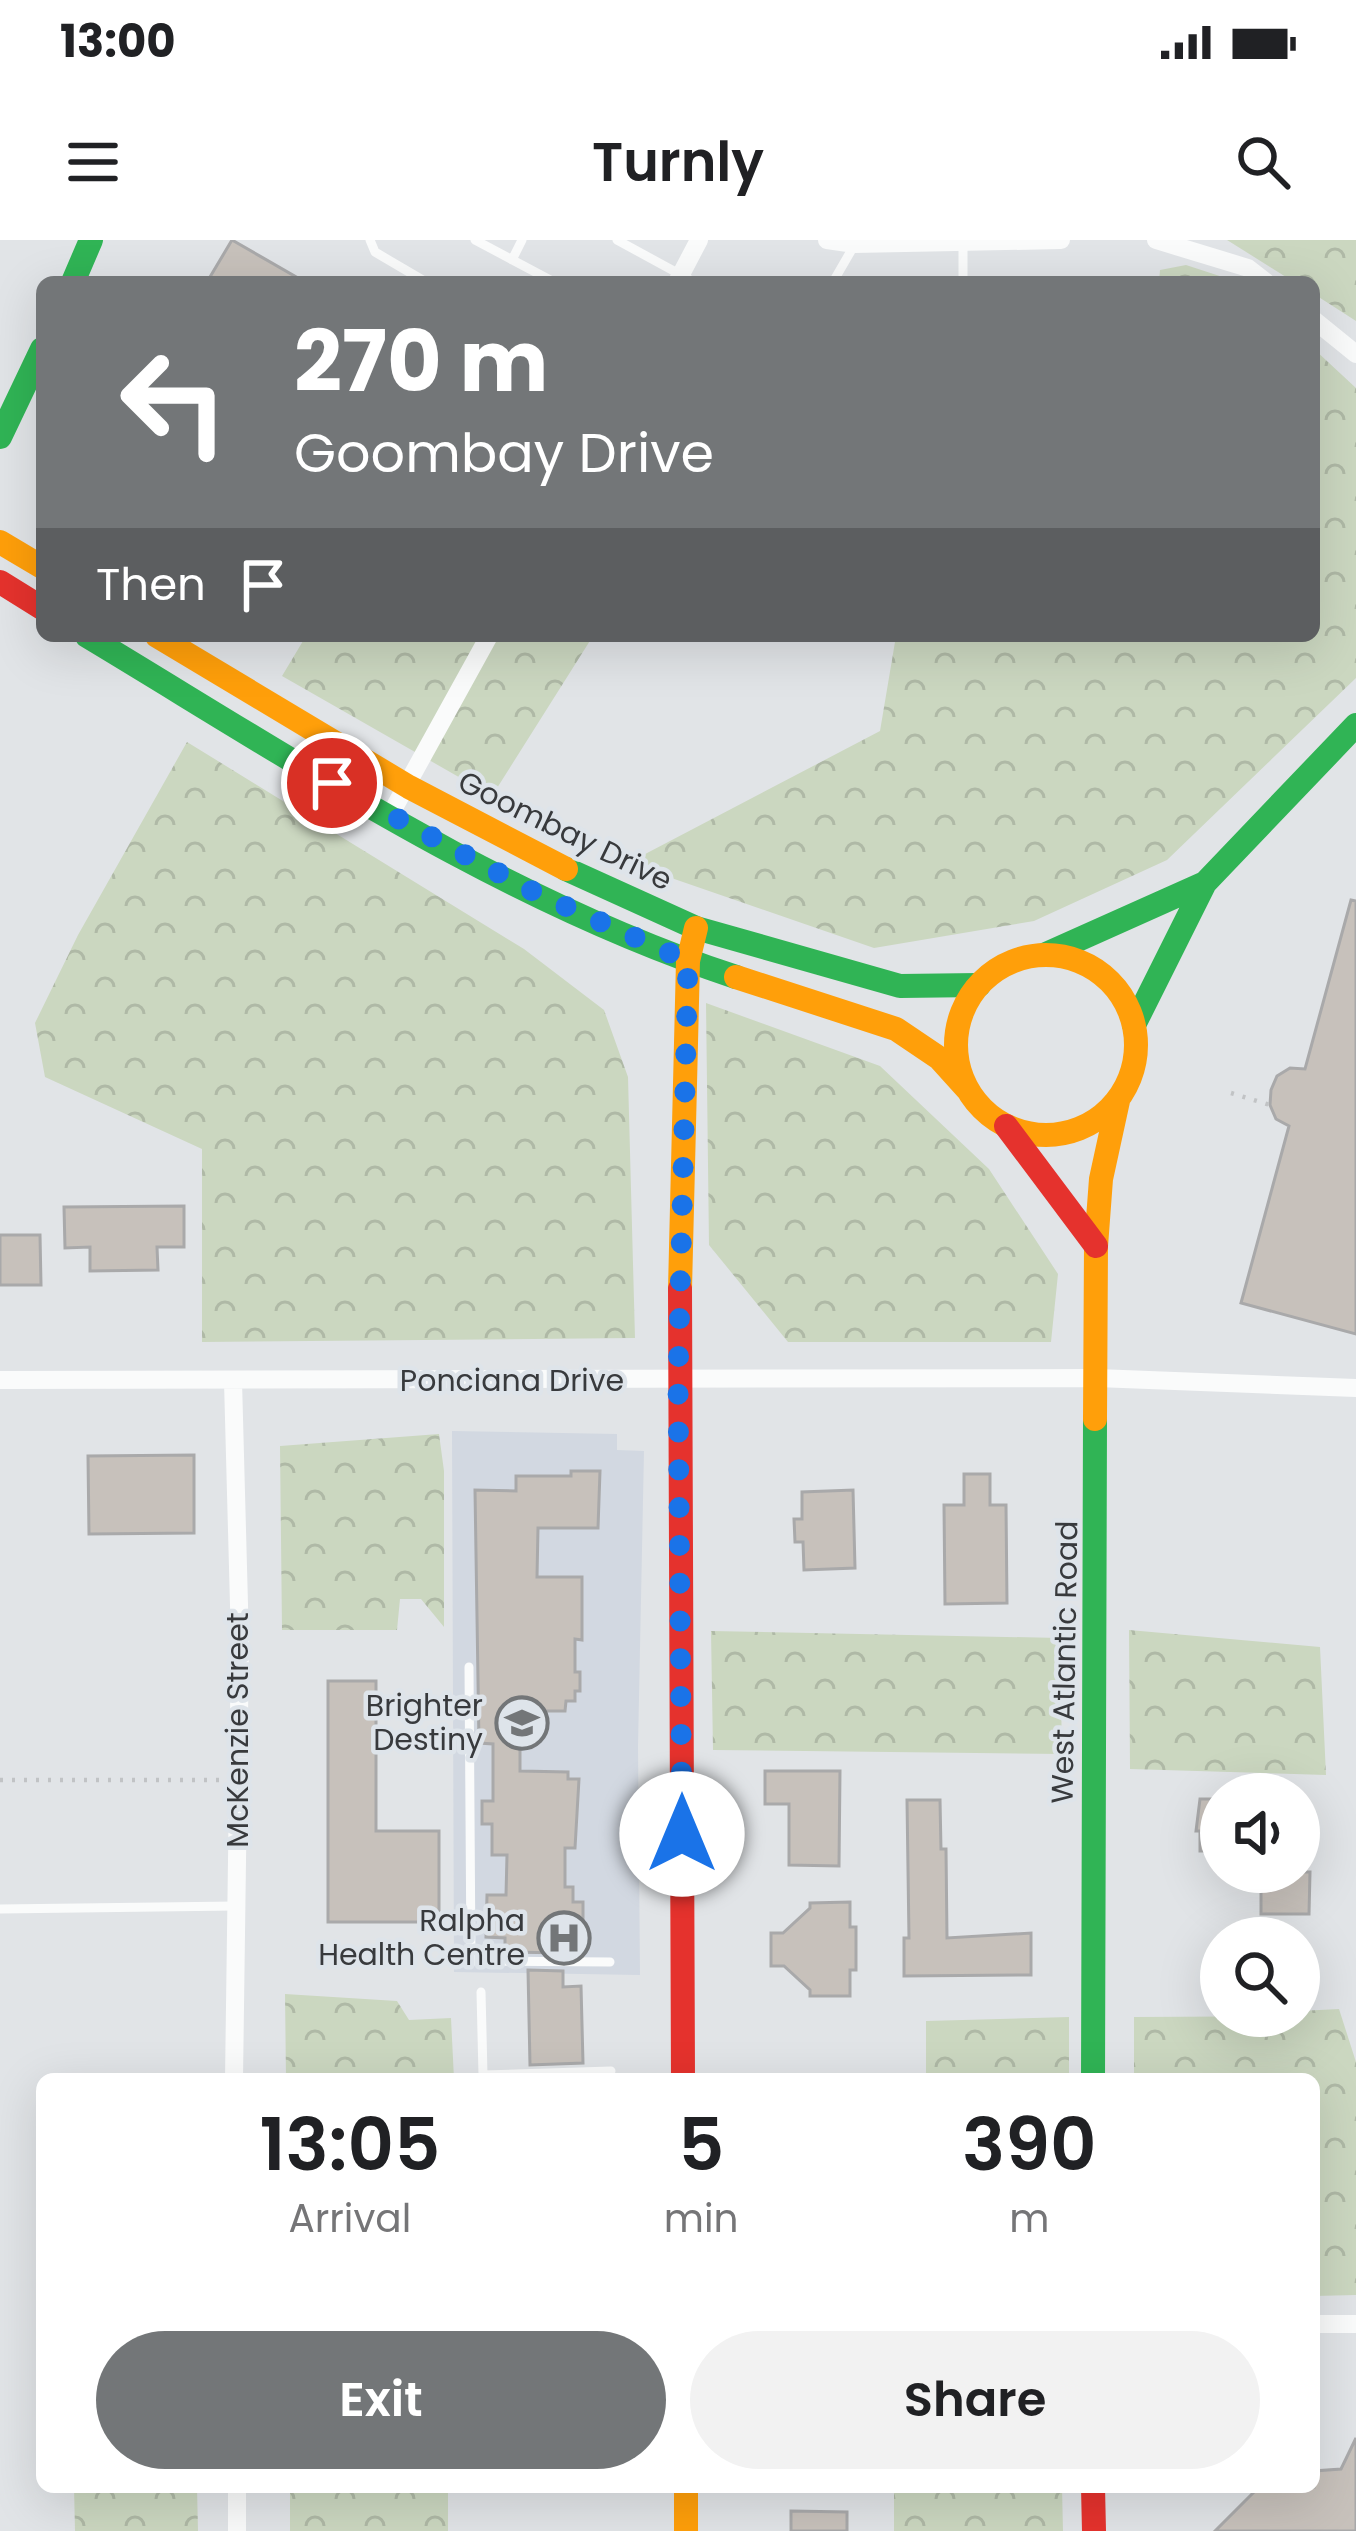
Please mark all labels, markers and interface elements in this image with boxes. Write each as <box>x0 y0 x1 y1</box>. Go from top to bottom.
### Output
text: 13:00 <box>60 10 176 73</box>
text: Turnly <box>592 124 764 200</box>
icon: menu <box>60 129 126 195</box>
icon: search <box>1230 129 1296 195</box>
text: 270 m <box>294 303 548 420</box>
icon: left <box>96 324 252 480</box>
text: Goombay Drive <box>294 415 714 491</box>
icon: arrive <box>230 552 296 618</box>
text: Then <box>96 553 206 616</box>
pin <box>281 732 383 834</box>
icon: arrive <box>299 750 365 816</box>
street label: Goombay Drive <box>451 760 679 901</box>
street label: Ponciana Drive <box>400 1359 624 1402</box>
street label: West Atlantic Road <box>1041 1520 1088 1804</box>
street label: McKenzie Street <box>216 1612 259 1848</box>
place label: Brighter Destiny <box>366 1684 483 1761</box>
school or university icon: Brighter Destiny <box>494 1695 550 1751</box>
position arrow <box>619 1771 745 1897</box>
map controls <box>1200 1773 1320 2037</box>
button: sound <box>1200 1773 1320 1893</box>
place label: Ralpha Health Centre <box>318 1899 525 1976</box>
hospital icon: Ralpha Health Centre <box>536 1910 592 1966</box>
button: search <box>1200 1917 1320 2037</box>
text: 13:05 <box>259 2094 440 2195</box>
text: 5 <box>678 2094 724 2195</box>
text: 390 <box>962 2094 1097 2195</box>
text: Arrival <box>288 2191 411 2246</box>
text: min <box>664 2191 739 2246</box>
text: m <box>1009 2191 1049 2246</box>
button: Exit <box>96 2331 666 2469</box>
button: Share <box>690 2331 1260 2469</box>

